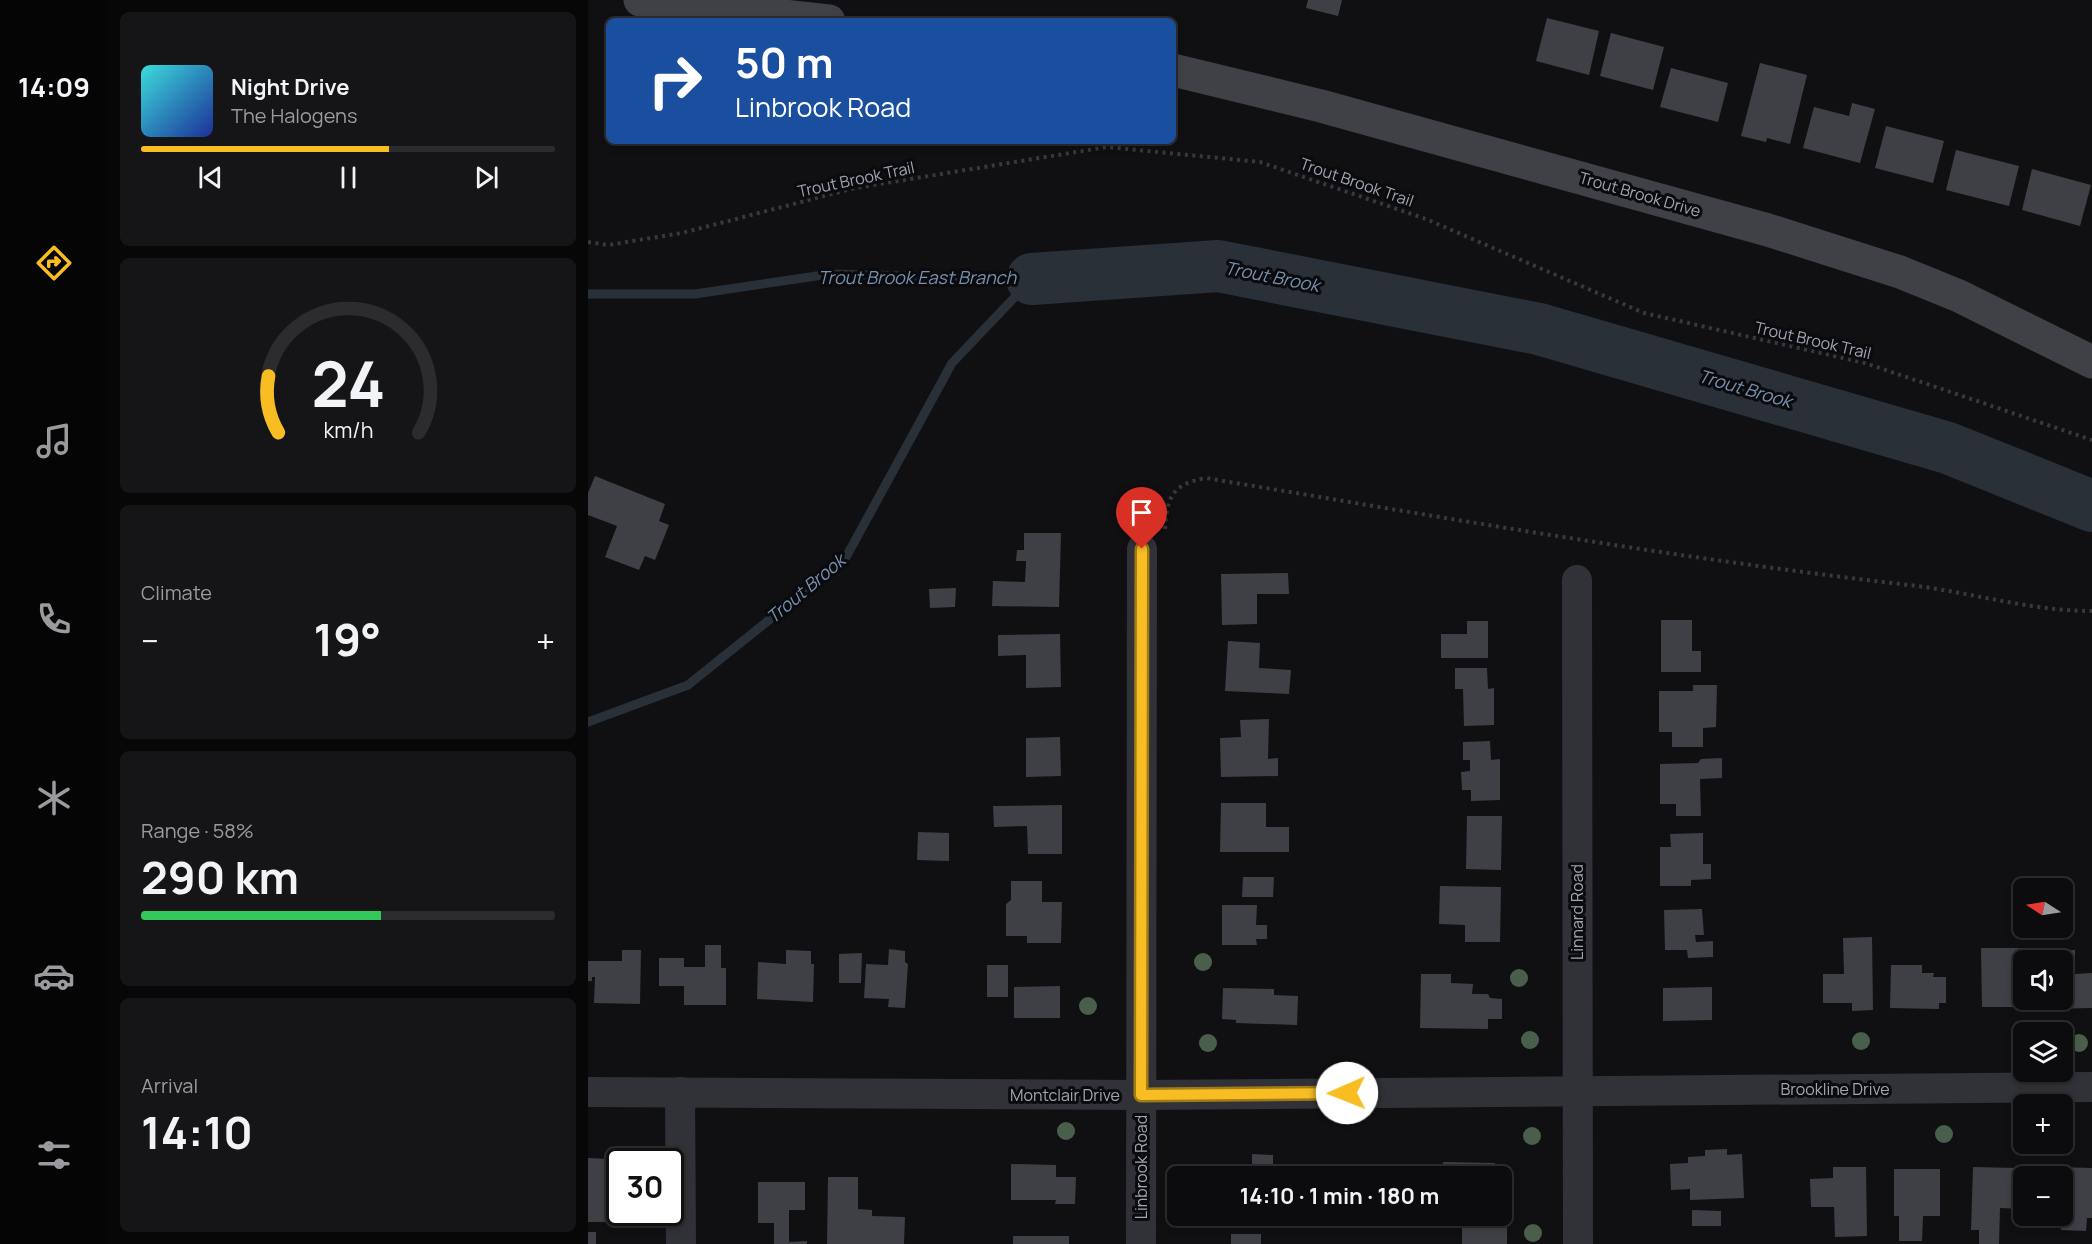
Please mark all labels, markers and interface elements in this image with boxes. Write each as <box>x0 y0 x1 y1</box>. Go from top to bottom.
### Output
text: 50 m <box>735 33 833 91</box>
icon: right <box>636 42 714 120</box>
text: 14:09 <box>18 68 90 105</box>
text: Night Drive <box>231 72 350 102</box>
text: Linbrook Road <box>735 88 911 125</box>
text: The Halogens <box>231 102 357 129</box>
street label: Trout Brook Trail <box>1297 152 1417 212</box>
street label: Trout Brook Trail <box>796 156 916 202</box>
icon: previous <box>194 161 227 194</box>
icon: pause <box>332 161 365 194</box>
icon: next <box>470 161 503 194</box>
street label: Trout Brook Drive <box>1576 166 1704 222</box>
icon: directions <box>33 242 75 284</box>
water label: Trout Brook <box>1223 255 1325 298</box>
water label: Trout Brook East Branch <box>818 265 1018 289</box>
street label: Trout Brook Trail <box>1753 316 1873 364</box>
text: 24 <box>311 340 385 426</box>
water label: Trout Brook <box>1696 363 1798 414</box>
text: km/h <box>323 415 373 444</box>
icon: music <box>33 420 75 462</box>
pin <box>1116 487 1167 549</box>
icon: arrive <box>1125 496 1158 529</box>
water label: Trout Brook <box>761 546 852 628</box>
text: Climate <box>141 579 212 606</box>
icon: phone <box>33 598 75 640</box>
text: 19° <box>313 608 381 670</box>
text: − <box>141 618 159 663</box>
text: + <box>536 618 555 663</box>
icon: climate <box>33 777 75 819</box>
text: Range · 58% <box>141 817 254 844</box>
text: 290 km <box>141 846 299 908</box>
street label: Linnard Road <box>1566 864 1588 960</box>
north arrow <box>2013 878 2073 938</box>
map controls <box>2013 878 2073 1226</box>
button: sound <box>2013 950 2073 1010</box>
icon: car <box>33 955 75 997</box>
button: layers <box>2013 1022 2073 1082</box>
position arrow <box>1315 1061 1379 1125</box>
text: Arrival <box>141 1072 198 1099</box>
street label: Brookline Drive <box>1780 1078 1890 1100</box>
street label: Montclair Drive <box>1010 1084 1120 1106</box>
button: + <box>2013 1094 2073 1154</box>
text: 14:10 <box>141 1101 253 1163</box>
street label: Linbrook Road <box>1130 1115 1152 1219</box>
icon: filters <box>33 1134 75 1176</box>
speed limit sign: 30 <box>606 1148 684 1226</box>
button: − <box>2013 1166 2073 1226</box>
text: 14:10 · 1 min · 180 m <box>1240 1181 1439 1211</box>

